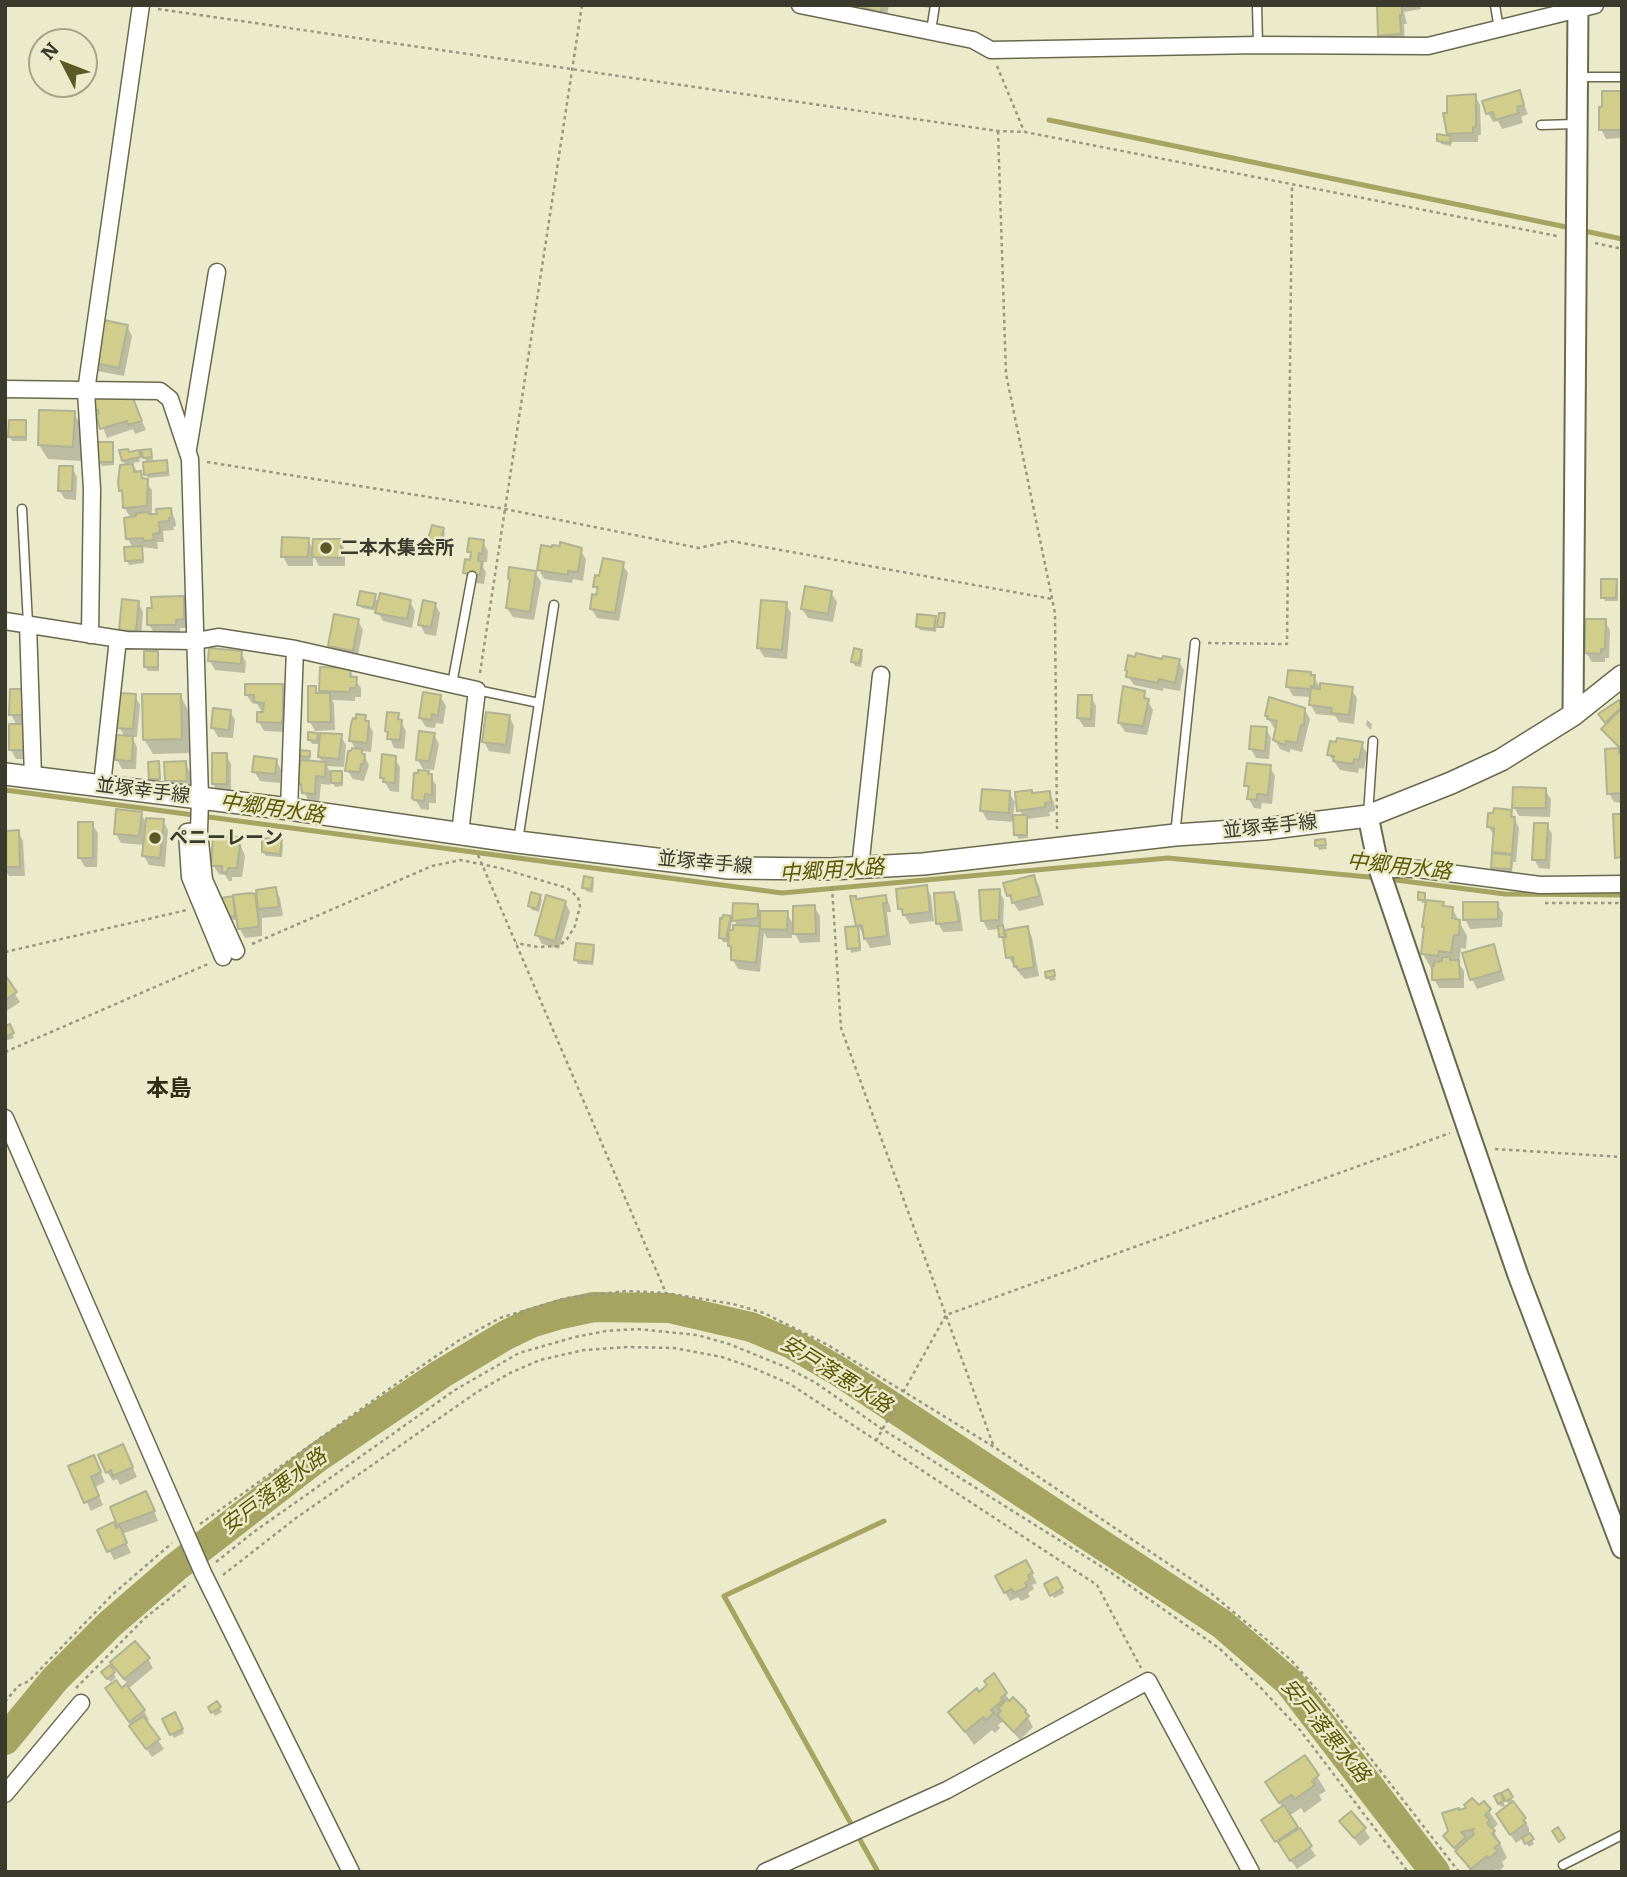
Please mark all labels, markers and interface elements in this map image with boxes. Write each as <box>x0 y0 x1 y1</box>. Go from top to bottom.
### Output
north arrow <box>28 28 98 98</box>
text: N <box>33 35 65 66</box>
place label: 二本木集会所 <box>340 537 454 559</box>
marker: 二本木集会所 <box>318 540 334 556</box>
street label: 並塚幸手線 <box>94 774 192 808</box>
water label: 中郷用水路 <box>218 789 326 829</box>
street label: 並塚幸手線 <box>1222 811 1318 843</box>
place label: ペニーレーン <box>169 827 283 849</box>
marker: ペニーレーン <box>147 830 163 846</box>
street label: 並塚幸手線 <box>657 848 753 878</box>
water label: 中郷用水路 <box>1345 849 1453 885</box>
water label: 中郷用水路 <box>779 855 885 887</box>
district label: 本島 <box>146 1075 192 1103</box>
water label: 安戸落悪水路 <box>776 1331 896 1419</box>
water label: 安戸落悪水路 <box>216 1444 332 1540</box>
water label: 安戸落悪水路 <box>1276 1674 1374 1788</box>

